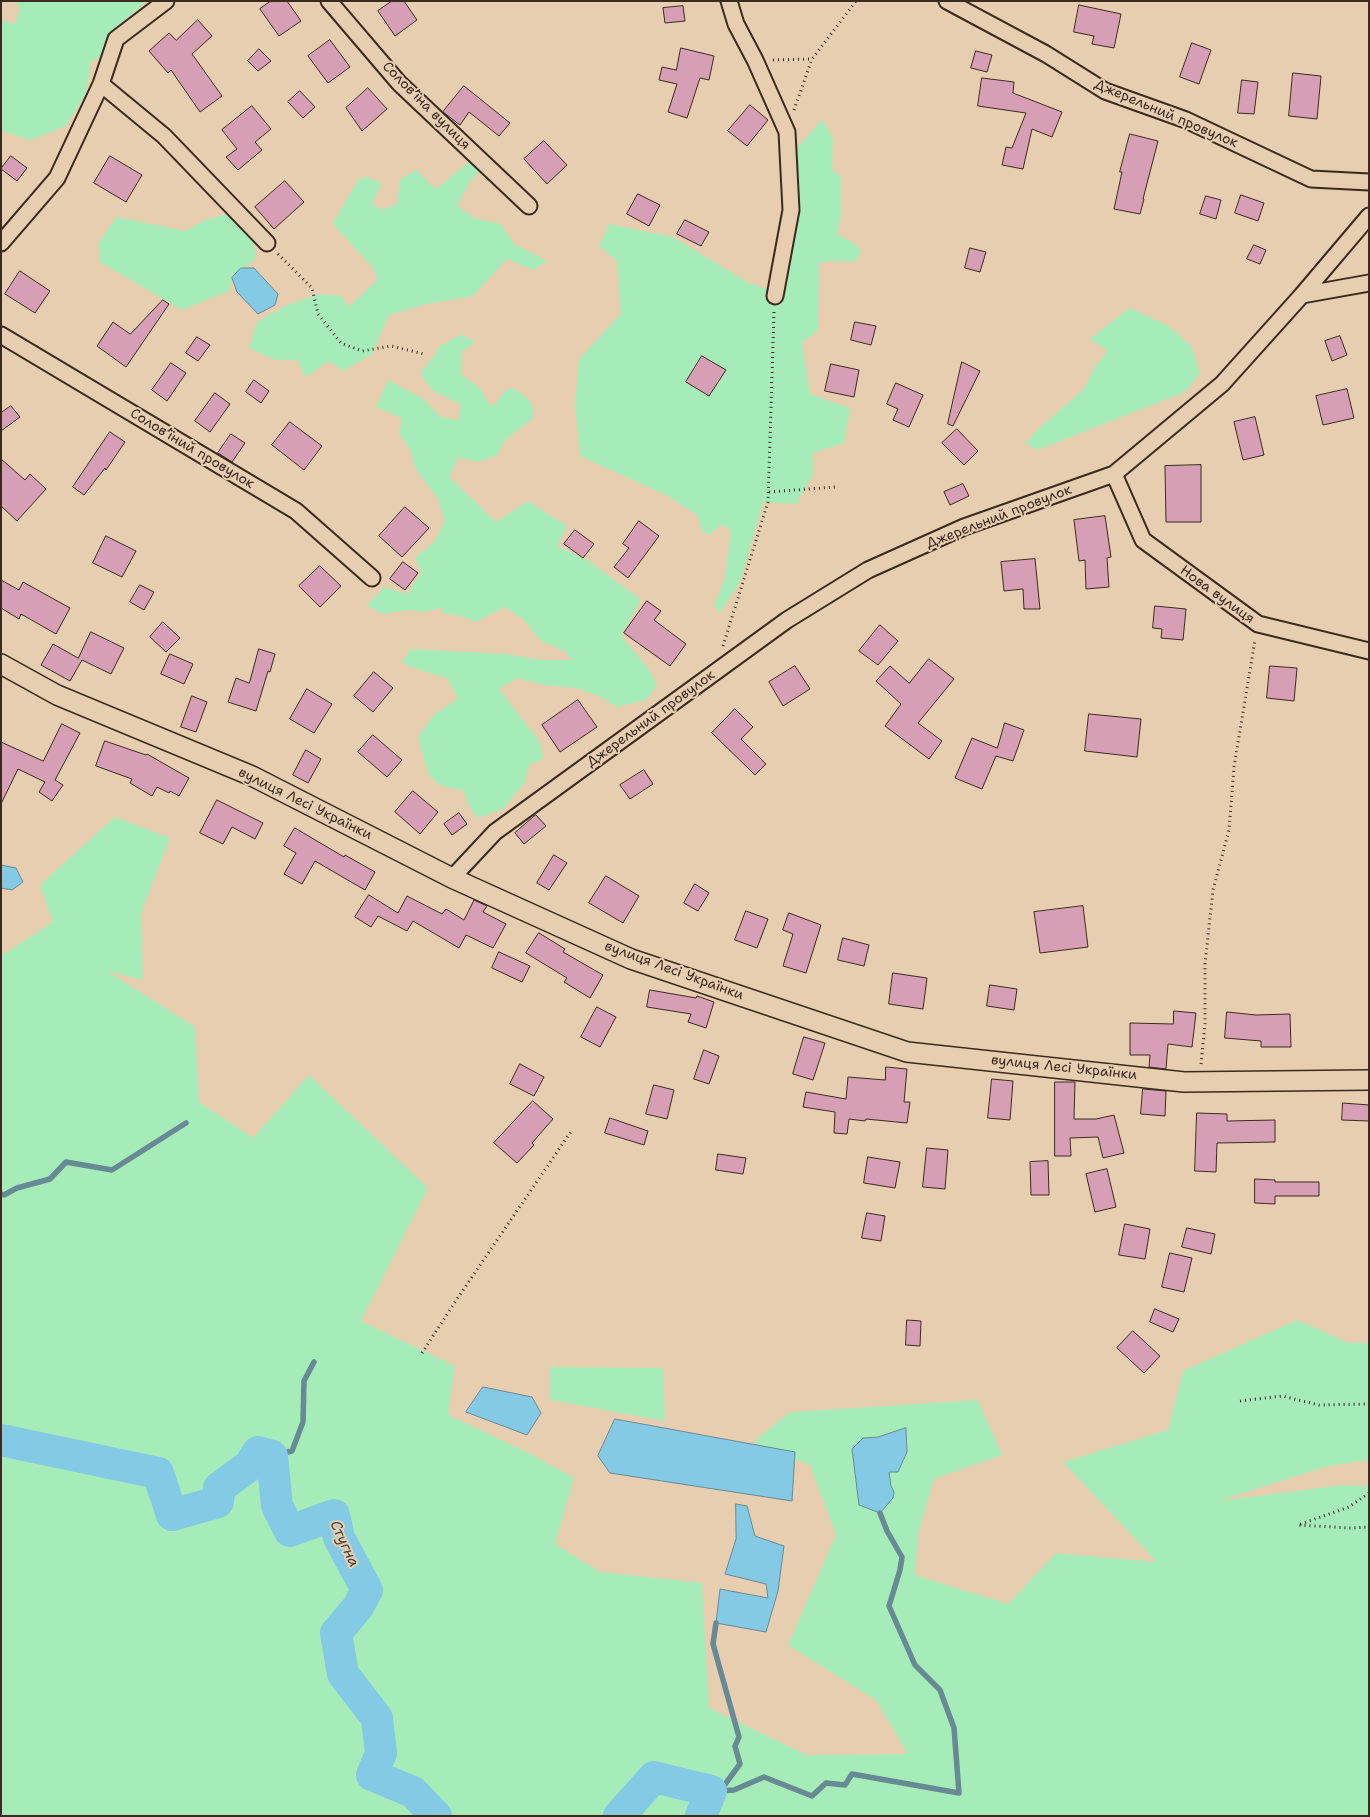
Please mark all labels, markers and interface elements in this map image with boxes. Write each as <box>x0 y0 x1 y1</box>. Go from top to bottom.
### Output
street label: Соловʼїна вулиця <box>378 58 474 154</box>
street label: Джерельний провулок <box>1092 76 1240 152</box>
street label: Соловʼїний провулок <box>127 405 257 493</box>
street label: Джерельний провулок <box>924 482 1074 552</box>
street label: Нова вулиця <box>1176 562 1258 628</box>
street label: Джерельний провулок <box>584 667 718 771</box>
street label: вулиця Лесі Українки <box>235 764 375 844</box>
street label: вулиця Лесі Українки <box>602 938 746 1004</box>
street label: вулиця Лесі Українки <box>990 1052 1138 1084</box>
water label: Стугна <box>325 1518 363 1570</box>

